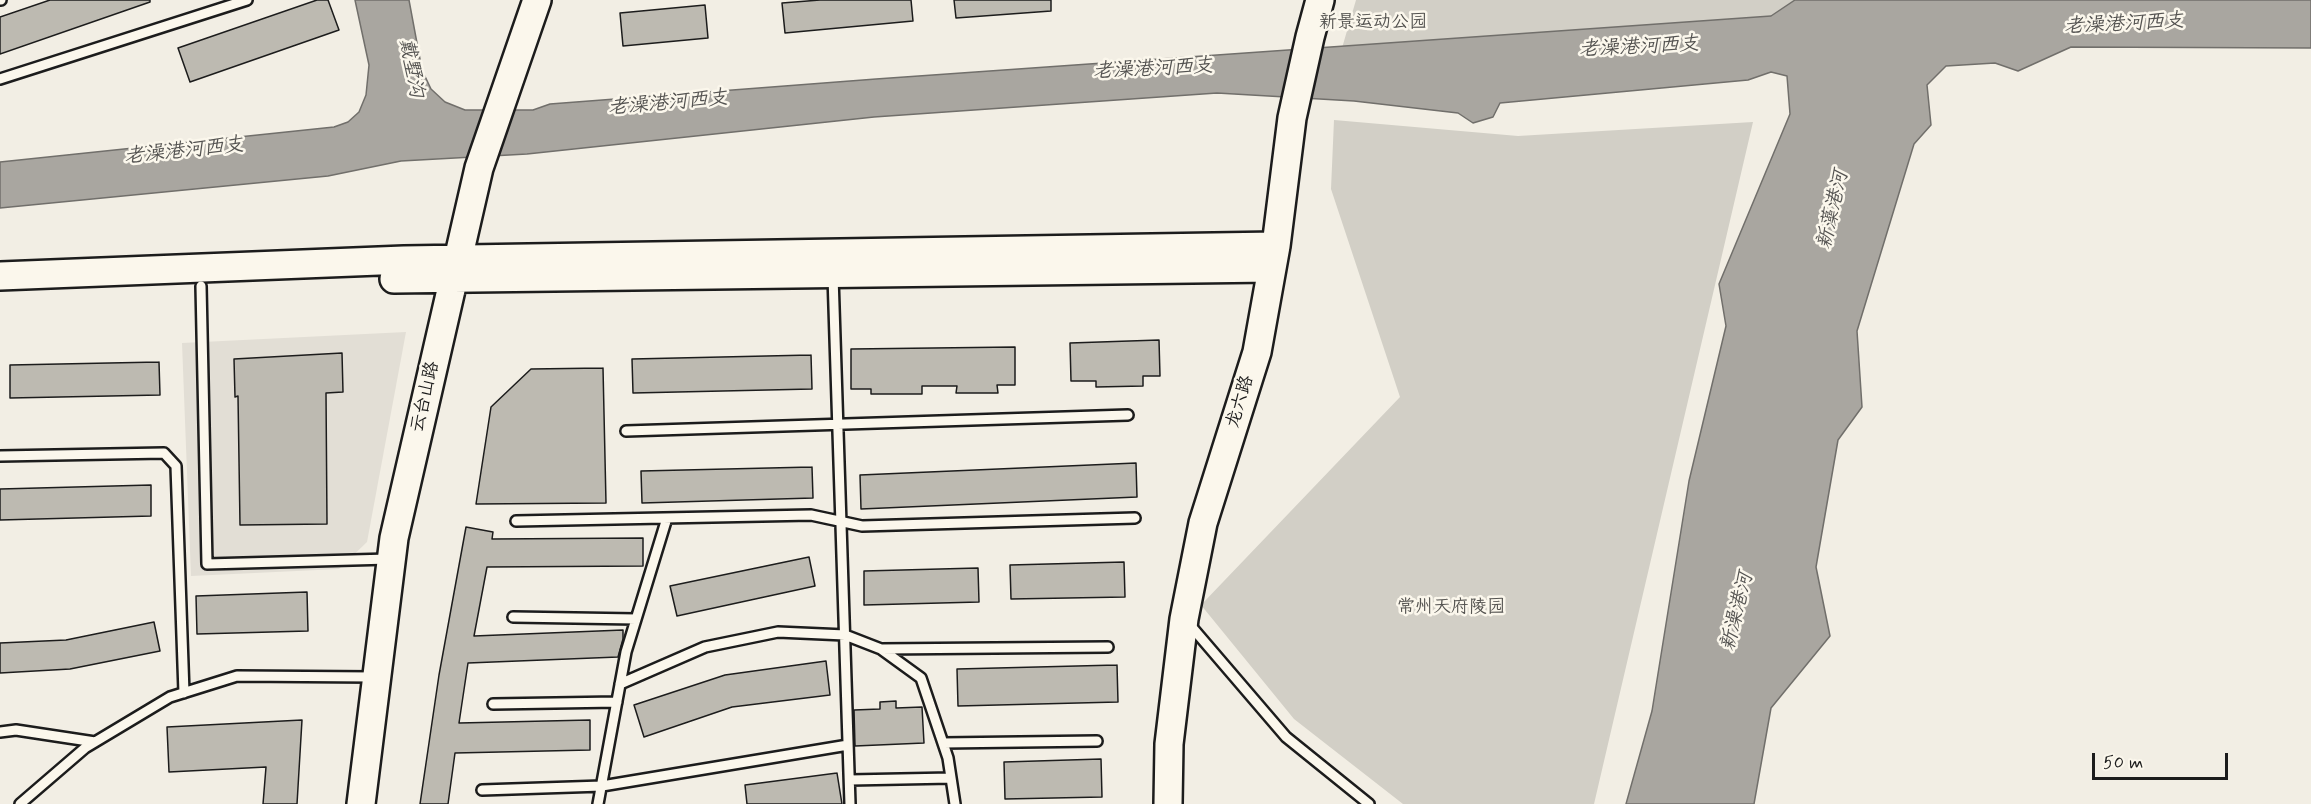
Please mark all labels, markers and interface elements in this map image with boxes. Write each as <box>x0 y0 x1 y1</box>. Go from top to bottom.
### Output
water label: 老澡港河西支 <box>2063 10 2185 40</box>
park label: 新景运动公园 <box>1319 12 1427 34</box>
water label: 老澡港河西支 <box>1578 33 1700 63</box>
water label: 戴墅沟 <box>392 36 428 100</box>
water label: 老澡港河西支 <box>1092 55 1214 85</box>
water label: 老澡港河西支 <box>607 87 729 121</box>
water label: 老澡港河西支 <box>123 134 245 170</box>
water label: 新藻港河 <box>1813 168 1855 252</box>
street label: 云台山路 <box>407 359 445 435</box>
street label: 龙六路 <box>1223 373 1259 431</box>
water label: 新澡港河 <box>1717 570 1759 654</box>
park label: 常州天府陵园 <box>1397 597 1505 619</box>
scale bar <box>2095 741 2232 779</box>
text: 50 m <box>2103 751 2143 775</box>

